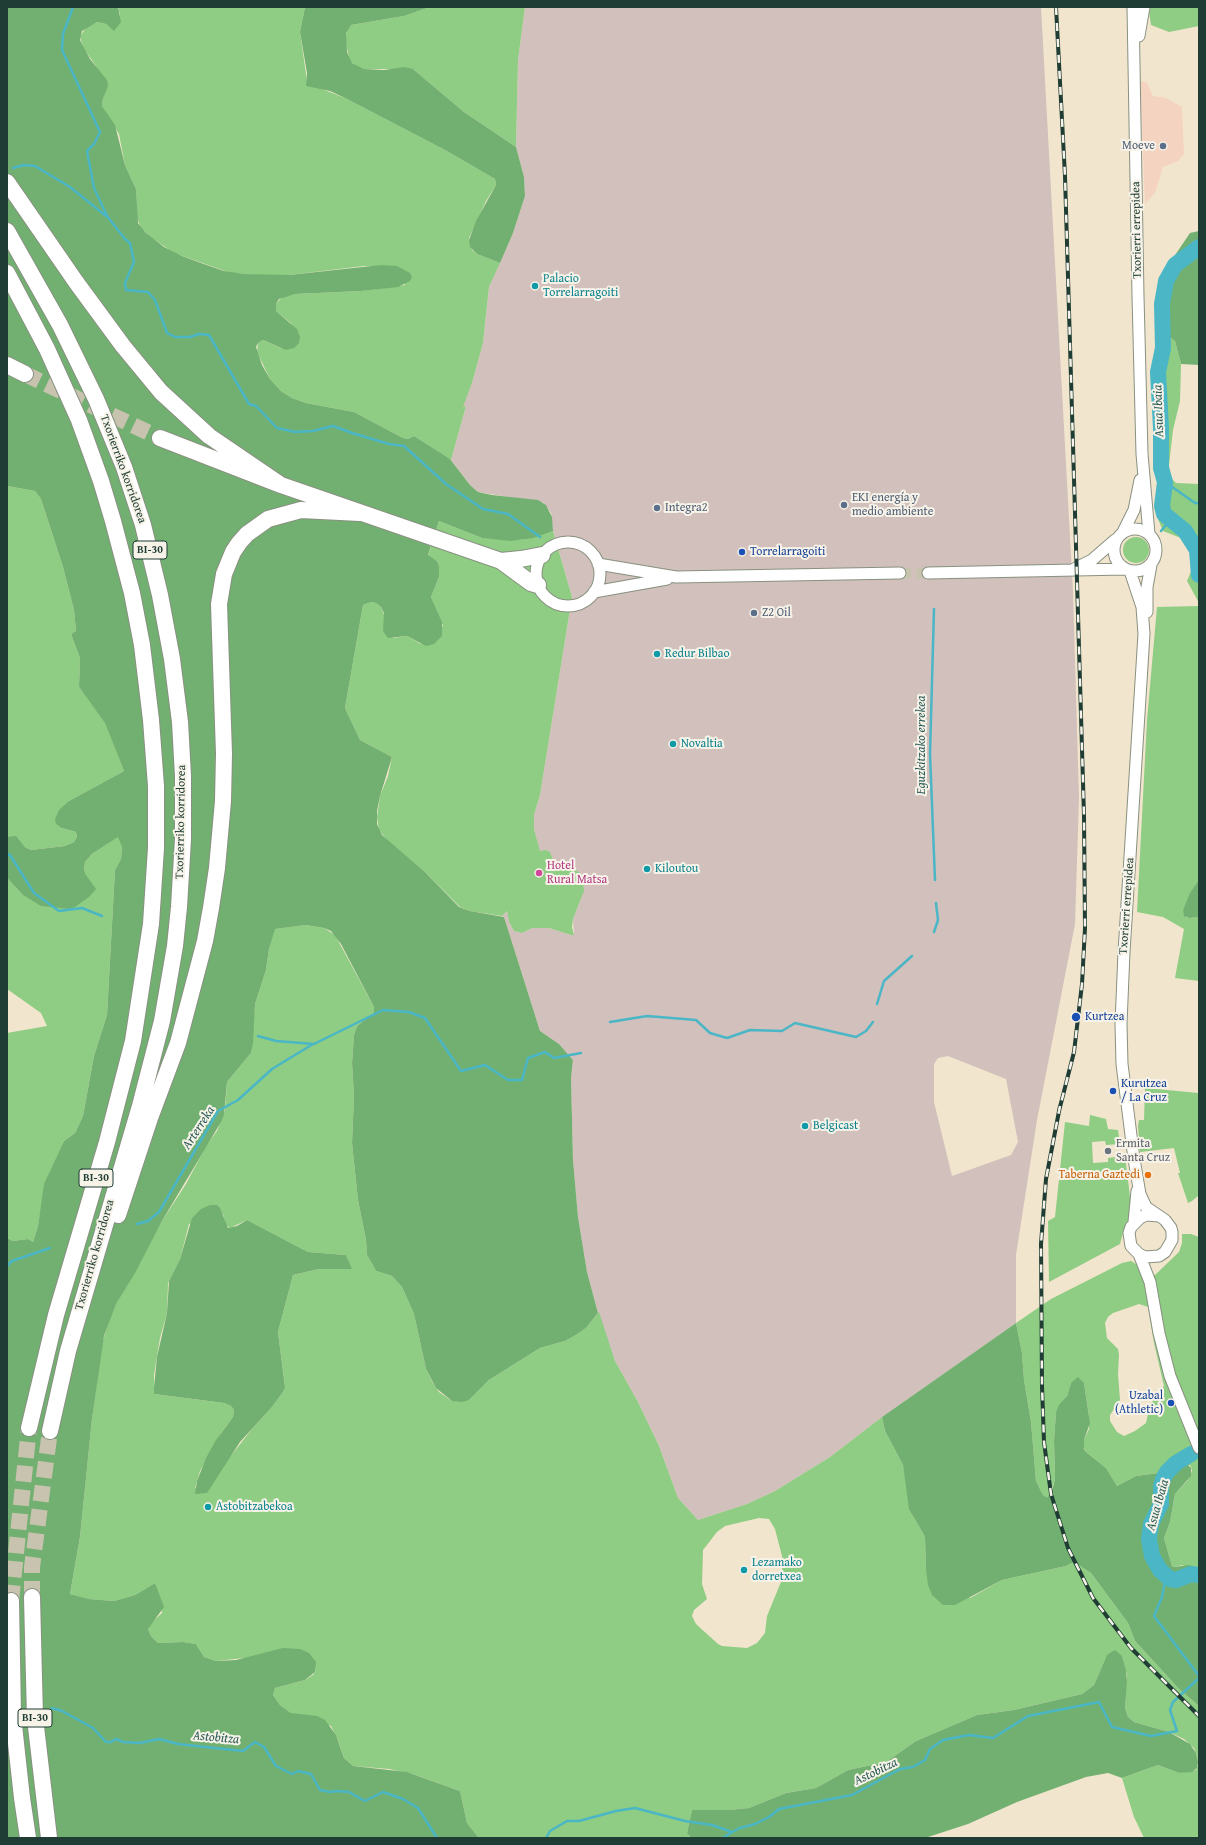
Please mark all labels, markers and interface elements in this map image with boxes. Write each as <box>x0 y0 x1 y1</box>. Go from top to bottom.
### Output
place label: Moeve <box>1122 139 1155 153</box>
marker: Moeve <box>1158 141 1168 151</box>
street label: Txorierri errepidea <box>1129 181 1145 279</box>
place label: Palacio Torrelarragoiti <box>543 272 618 300</box>
marker: Palacio Torrelarragoiti <box>530 281 540 291</box>
water label: Asua Ibaia <box>1150 384 1168 438</box>
street label: Txorierriko korridorea <box>97 413 149 525</box>
place label: EKI energía y medio ambiente <box>852 491 933 519</box>
marker: EKI energía y medio ambiente <box>839 500 849 510</box>
place label: Integra2 <box>665 501 708 515</box>
marker: Integra2 <box>652 503 662 513</box>
road number: BI-30 <box>133 541 167 559</box>
place label: Torrelarragoiti <box>750 545 825 559</box>
marker: Torrelarragoiti <box>737 547 747 557</box>
place label: Z2 Oil <box>762 606 791 620</box>
marker: Z2 Oil <box>749 608 759 618</box>
place label: Redur Bilbao <box>665 647 730 661</box>
marker: Redur Bilbao <box>652 649 662 659</box>
water label: Eguzkitzako errekea <box>914 696 930 794</box>
place label: Novaltia <box>681 737 723 751</box>
marker: Novaltia <box>668 739 678 749</box>
street label: Txorierriko korridorea <box>173 765 189 879</box>
street label: Txorierri errepidea <box>1116 857 1138 955</box>
place label: Hotel Rural Matsa <box>547 859 607 887</box>
place label: Kiloutou <box>655 862 698 876</box>
marker: Kiloutou <box>642 864 652 874</box>
marker: Hotel Rural Matsa <box>534 868 544 878</box>
place label: Kurtzea <box>1085 1010 1124 1024</box>
marker: Kurtzea <box>1070 1011 1082 1023</box>
place label: Kurutzea / La Cruz <box>1121 1077 1167 1105</box>
marker: Kurutzea / La Cruz <box>1108 1086 1118 1096</box>
water label: Arterreka <box>179 1104 219 1152</box>
place label: Belgicast <box>813 1119 858 1133</box>
marker: Belgicast <box>800 1121 810 1131</box>
place label: Ermita Santa Cruz <box>1116 1137 1170 1165</box>
marker: Ermita Santa Cruz <box>1103 1146 1113 1156</box>
place label: Taberna Gaztedi <box>1059 1168 1140 1182</box>
road number: BI-30 <box>79 1169 113 1187</box>
marker: Taberna Gaztedi <box>1143 1170 1153 1180</box>
street label: Txorierriko korridorea <box>72 1198 118 1312</box>
place label: Uzabal (Athletic) <box>1115 1389 1163 1417</box>
marker: Uzabal (Athletic) <box>1166 1398 1176 1408</box>
water label: Asua Ibaia <box>1143 1478 1173 1532</box>
place label: Astobitzabekoa <box>216 1500 293 1514</box>
marker: Astobitzabekoa <box>203 1502 213 1512</box>
place label: Lezamako dorretxea <box>752 1556 802 1584</box>
marker: Lezamako dorretxea <box>739 1565 749 1575</box>
road number: BI-30 <box>18 1709 52 1727</box>
water label: Astobitza <box>192 1728 240 1748</box>
water label: Astobitza <box>852 1755 900 1789</box>

